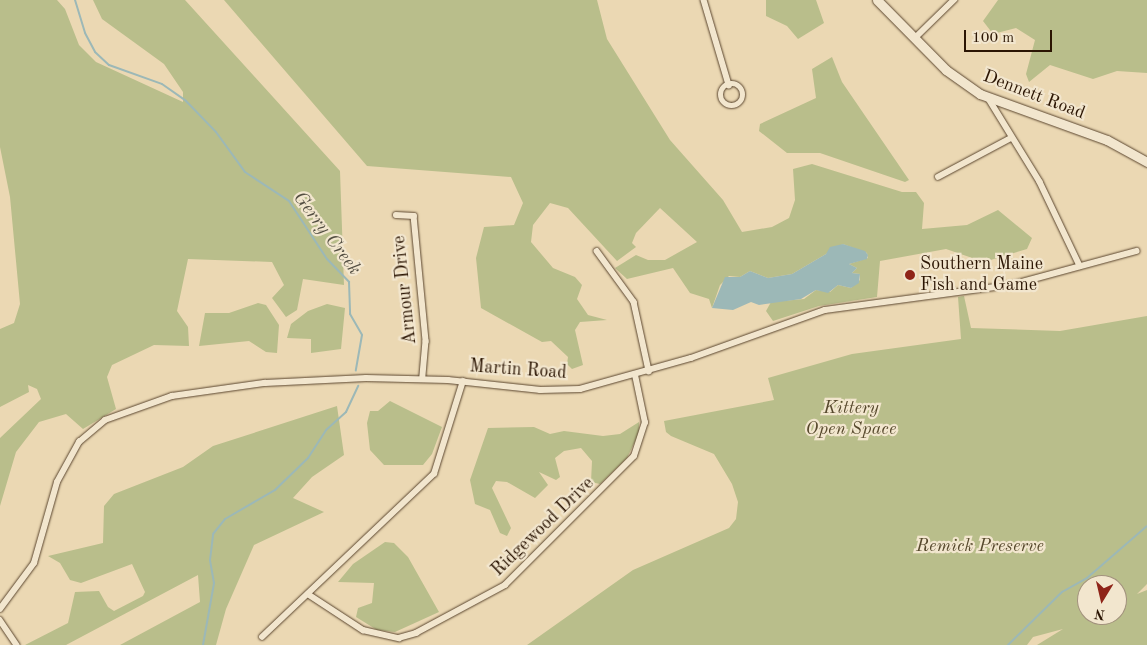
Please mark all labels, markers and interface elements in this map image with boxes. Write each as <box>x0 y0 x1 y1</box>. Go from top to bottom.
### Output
scale bar <box>967 20 1054 52</box>
text: 100 m <box>972 31 1014 46</box>
street label: Dennett Road <box>980 66 1088 124</box>
water label: Gerry Creek <box>287 188 365 280</box>
street label: Armour Drive <box>389 234 421 346</box>
place label: Southern Maine Fish and Game <box>920 254 1043 296</box>
marker: Southern Maine Fish and Game <box>904 269 916 281</box>
street label: Martin Road <box>469 356 567 384</box>
park label: Kittery Open Space <box>806 398 896 440</box>
street label: Ridgewood Drive <box>487 473 599 581</box>
park label: Remick Preserve <box>916 535 1044 557</box>
north arrow <box>1077 575 1127 625</box>
text: N <box>1093 606 1106 622</box>

